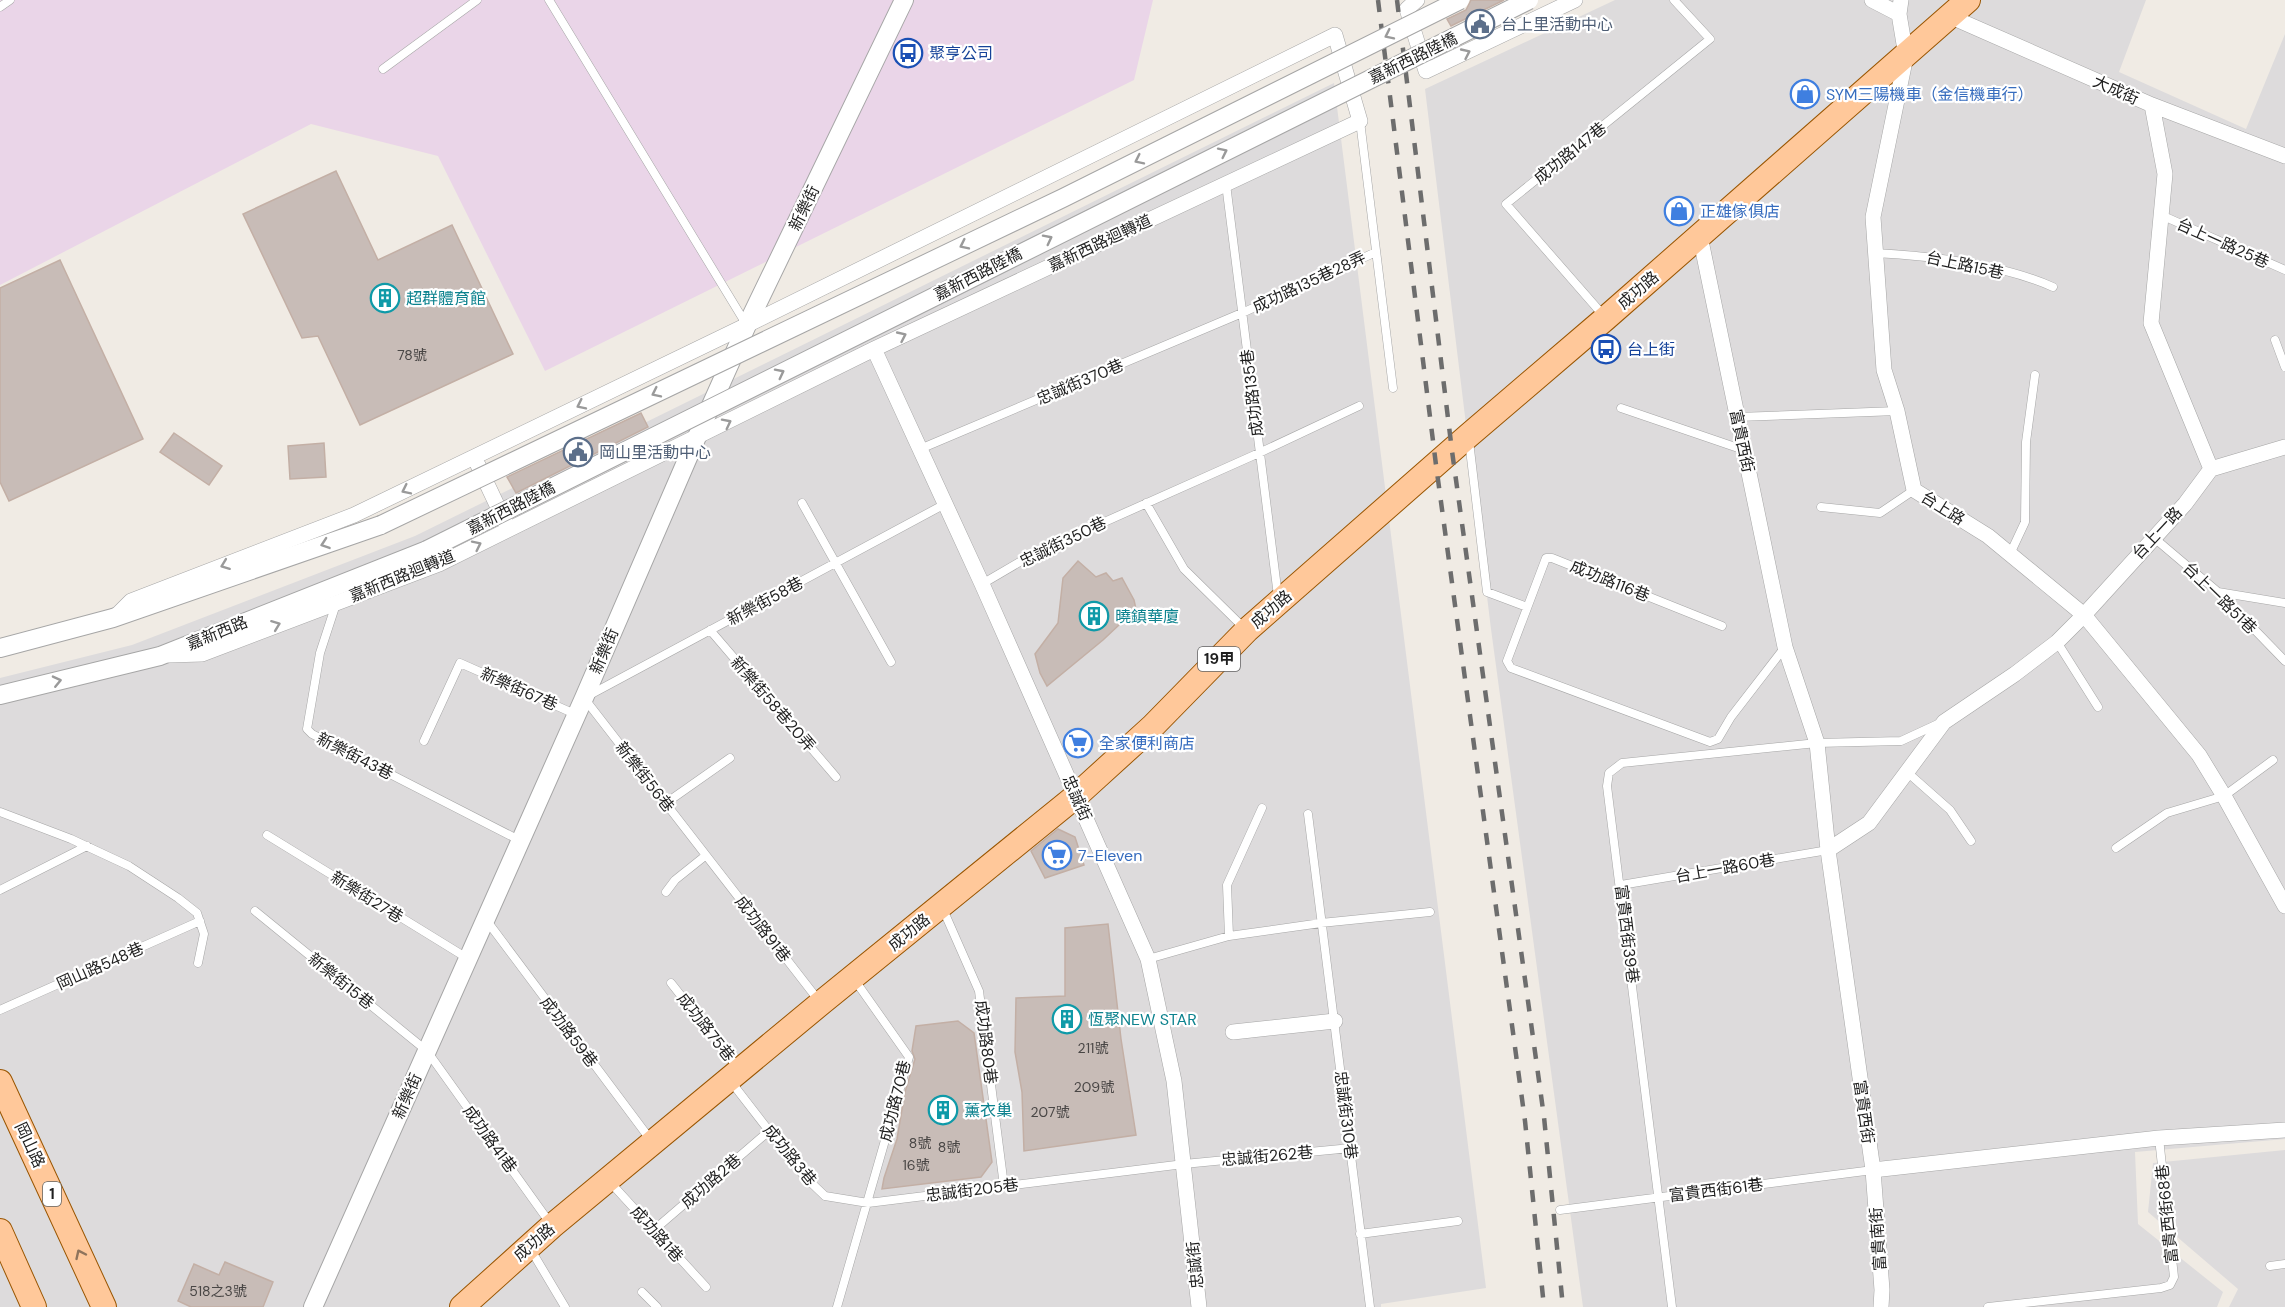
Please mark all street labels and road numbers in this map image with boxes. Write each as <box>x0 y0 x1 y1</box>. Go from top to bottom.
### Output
street label: 嘉新西路陸橋 <box>1365 28 1461 88</box>
street label: 大成街 <box>2090 71 2142 109</box>
street label: 成功路147巷 <box>1529 117 1611 189</box>
street label: 新樂街 <box>784 182 824 234</box>
street label: 嘉新西路迴轉道 <box>1045 210 1155 276</box>
street label: 台上一路25巷 <box>2174 213 2272 273</box>
street label: 嘉新西路陸橋 <box>930 243 1026 305</box>
street label: 成功路135巷28弄 <box>1249 247 1369 317</box>
street label: 台上路15巷 <box>1924 247 2006 283</box>
street label: 成功路 <box>1613 266 1663 314</box>
street label: 成功路135巷 <box>1236 348 1268 438</box>
street label: 忠誠街370巷 <box>1033 354 1127 410</box>
street label: 富貴西街 <box>1725 408 1759 474</box>
street label: 嘉新西路陸橋 <box>463 477 559 539</box>
street label: 台上路 <box>1917 486 1969 530</box>
street label: 台上一路 <box>2127 502 2187 564</box>
street label: 忠誠街350巷 <box>1016 512 1110 572</box>
street label: 嘉新西路迴轉道 <box>346 545 458 607</box>
street label: 成功路116巷 <box>1567 556 1653 606</box>
street label: 台上一路51巷 <box>2179 558 2261 638</box>
street label: 新樂街58巷 <box>723 572 807 630</box>
street label: 成功路 <box>1246 585 1296 633</box>
street label: 嘉新西路 <box>183 611 251 655</box>
street label: 新樂街 <box>585 625 623 677</box>
road number: 19甲 <box>1198 647 1240 671</box>
street label: 新樂街58巷20弄 <box>726 652 820 756</box>
street label: 新樂街67巷 <box>477 663 561 715</box>
street label: 新樂街43巷 <box>313 728 397 784</box>
street label: 新樂街56巷 <box>611 738 679 816</box>
street label: 忠誠街 <box>1058 772 1096 824</box>
street label: 台上一路60巷 <box>1673 849 1777 887</box>
street label: 新樂街27巷 <box>327 867 407 927</box>
street label: 富貴西街39巷 <box>1611 884 1643 984</box>
street label: 成功路91巷 <box>730 891 796 967</box>
street label: 成功路 <box>884 909 934 955</box>
street label: 岡山路548巷 <box>53 937 147 995</box>
street label: 新樂街15巷 <box>304 948 378 1014</box>
street label: 成功路75巷 <box>673 988 739 1066</box>
street label: 成功路59巷 <box>536 992 602 1072</box>
street label: 成功路80巷 <box>970 999 1002 1085</box>
street label: 成功路70巷 <box>875 1058 915 1144</box>
street label: 忠誠街310巷 <box>1330 1069 1362 1161</box>
street label: 新樂街 <box>388 1070 426 1122</box>
street label: 富貴西街 <box>1849 1079 1879 1145</box>
street label: 成功路41巷 <box>458 1101 522 1177</box>
street label: 岡山路 <box>10 1119 50 1171</box>
street label: 成功路3巷 <box>759 1120 821 1190</box>
street label: 忠誠街262巷 <box>1220 1142 1314 1170</box>
street label: 成功路2巷 <box>676 1149 746 1213</box>
street label: 富貴西街68巷 <box>2151 1163 2183 1265</box>
street label: 忠誠街205巷 <box>924 1174 1020 1206</box>
street label: 富貴西街61巷 <box>1668 1174 1764 1206</box>
road number: 1 <box>43 1182 61 1206</box>
street label: 成功路1巷 <box>626 1201 688 1267</box>
street label: 富貴南街 <box>1865 1206 1891 1272</box>
street label: 成功路 <box>509 1218 559 1266</box>
street label: 忠誠街 <box>1182 1240 1208 1290</box>

